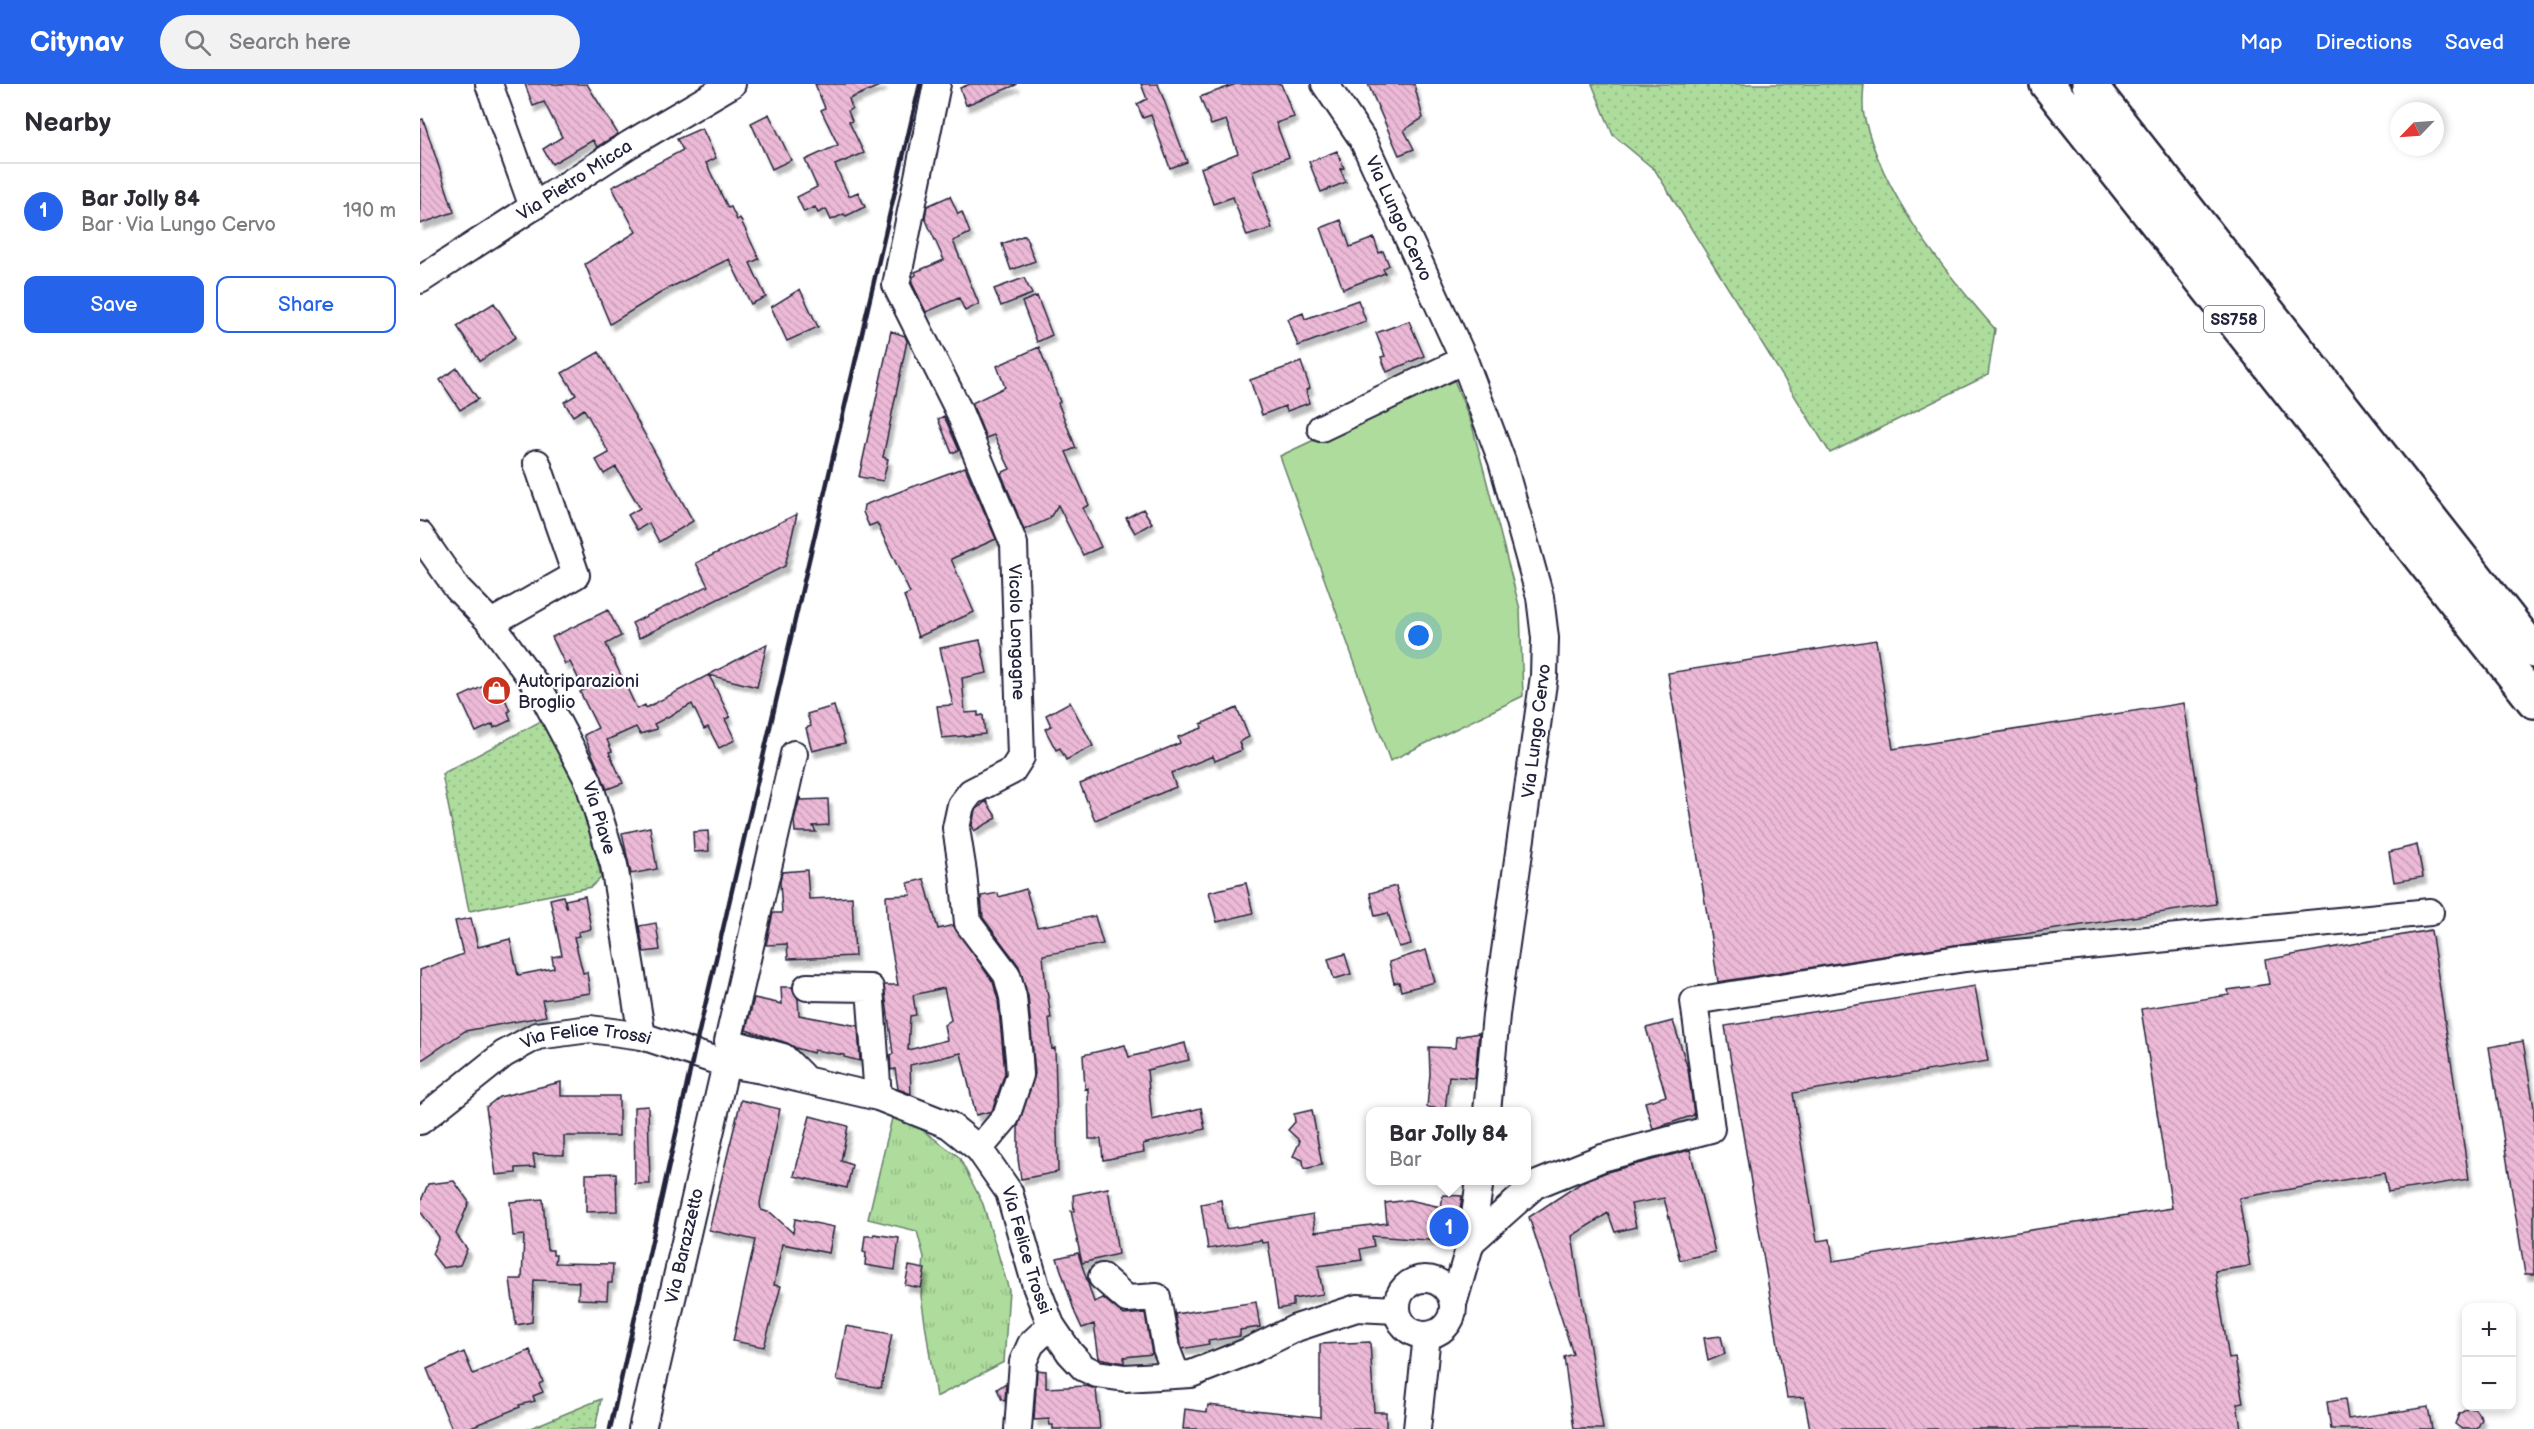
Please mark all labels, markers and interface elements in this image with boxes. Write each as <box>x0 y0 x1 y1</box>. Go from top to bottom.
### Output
search box <box>160 15 580 69</box>
text: Citynav <box>30 26 124 59</box>
icon: search <box>181 26 214 59</box>
text: Search here <box>229 29 351 56</box>
text: Map <box>2240 30 2283 55</box>
text: Directions <box>2316 30 2412 55</box>
text: Saved <box>2445 30 2504 55</box>
north arrow <box>2390 102 2444 156</box>
text: Nearby <box>24 108 111 139</box>
street label: Via Pietro Micca <box>513 136 636 225</box>
street label: Via Lungo Cervo <box>1361 153 1436 284</box>
text: Bar Jolly 84 <box>81 186 200 213</box>
text: 1 <box>39 199 48 223</box>
text: 190 m <box>343 199 396 223</box>
text: Bar · Via Lungo Cervo <box>81 213 276 237</box>
button: Save <box>24 276 204 333</box>
button: Share <box>216 276 396 333</box>
road number: SS758 <box>2204 306 2264 332</box>
street label: Vicolo Longagne <box>1004 564 1029 701</box>
your location <box>1404 621 1433 650</box>
street label: Via Lungo Cervo <box>1518 663 1555 799</box>
place label: Autoriparazioni Broglio <box>518 671 639 713</box>
shop icon: Autoriparazioni Broglio <box>481 675 513 707</box>
street label: Via Piave <box>578 779 620 857</box>
street label: Via Felice Trossi <box>517 1019 654 1054</box>
popup <box>1366 1107 1531 1185</box>
text: Bar Jolly 84 <box>1389 1121 1508 1148</box>
text: Bar <box>1389 1148 1421 1172</box>
street label: Via Felice Trossi <box>997 1184 1056 1317</box>
street label: Via Barazzetto <box>661 1186 708 1306</box>
pin: 1 <box>1430 1204 1468 1250</box>
map controls <box>2462 1303 2516 1411</box>
button: + <box>2462 1303 2516 1357</box>
button: − <box>2462 1357 2516 1411</box>

